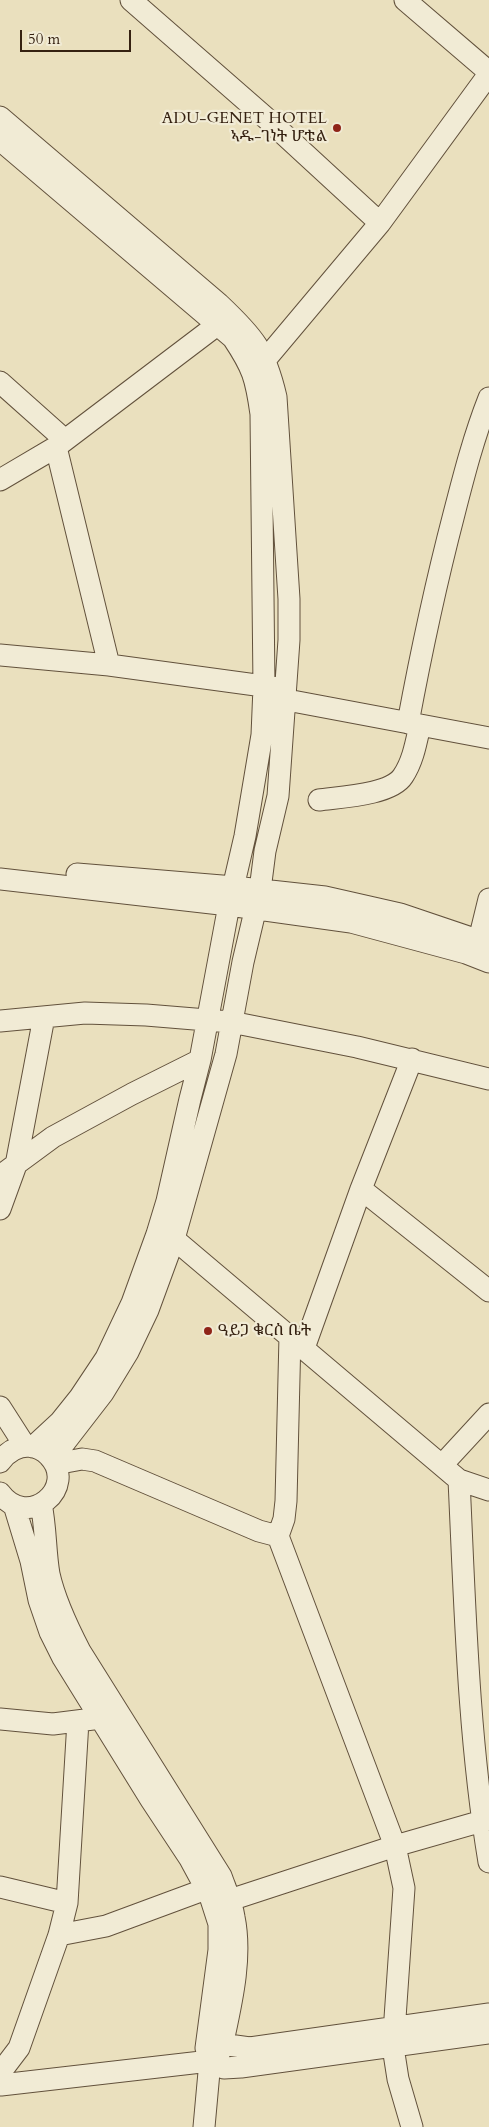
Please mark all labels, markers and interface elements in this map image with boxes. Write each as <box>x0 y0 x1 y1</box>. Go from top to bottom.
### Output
scale bar <box>22 20 134 52</box>
text: 50 m <box>28 29 60 49</box>
place label: ADU-GENET HOTEL ኣዱ-ገነት ሆቴል <box>162 109 327 147</box>
marker: ADU-GENET HOTEL ኣዱ-ገነት ሆቴል <box>331 122 343 134</box>
place label: ዓይጋ ቁርስ ቤት <box>218 1321 311 1341</box>
marker: ዓይጋ ቁርስ ቤት <box>202 1325 214 1337</box>

